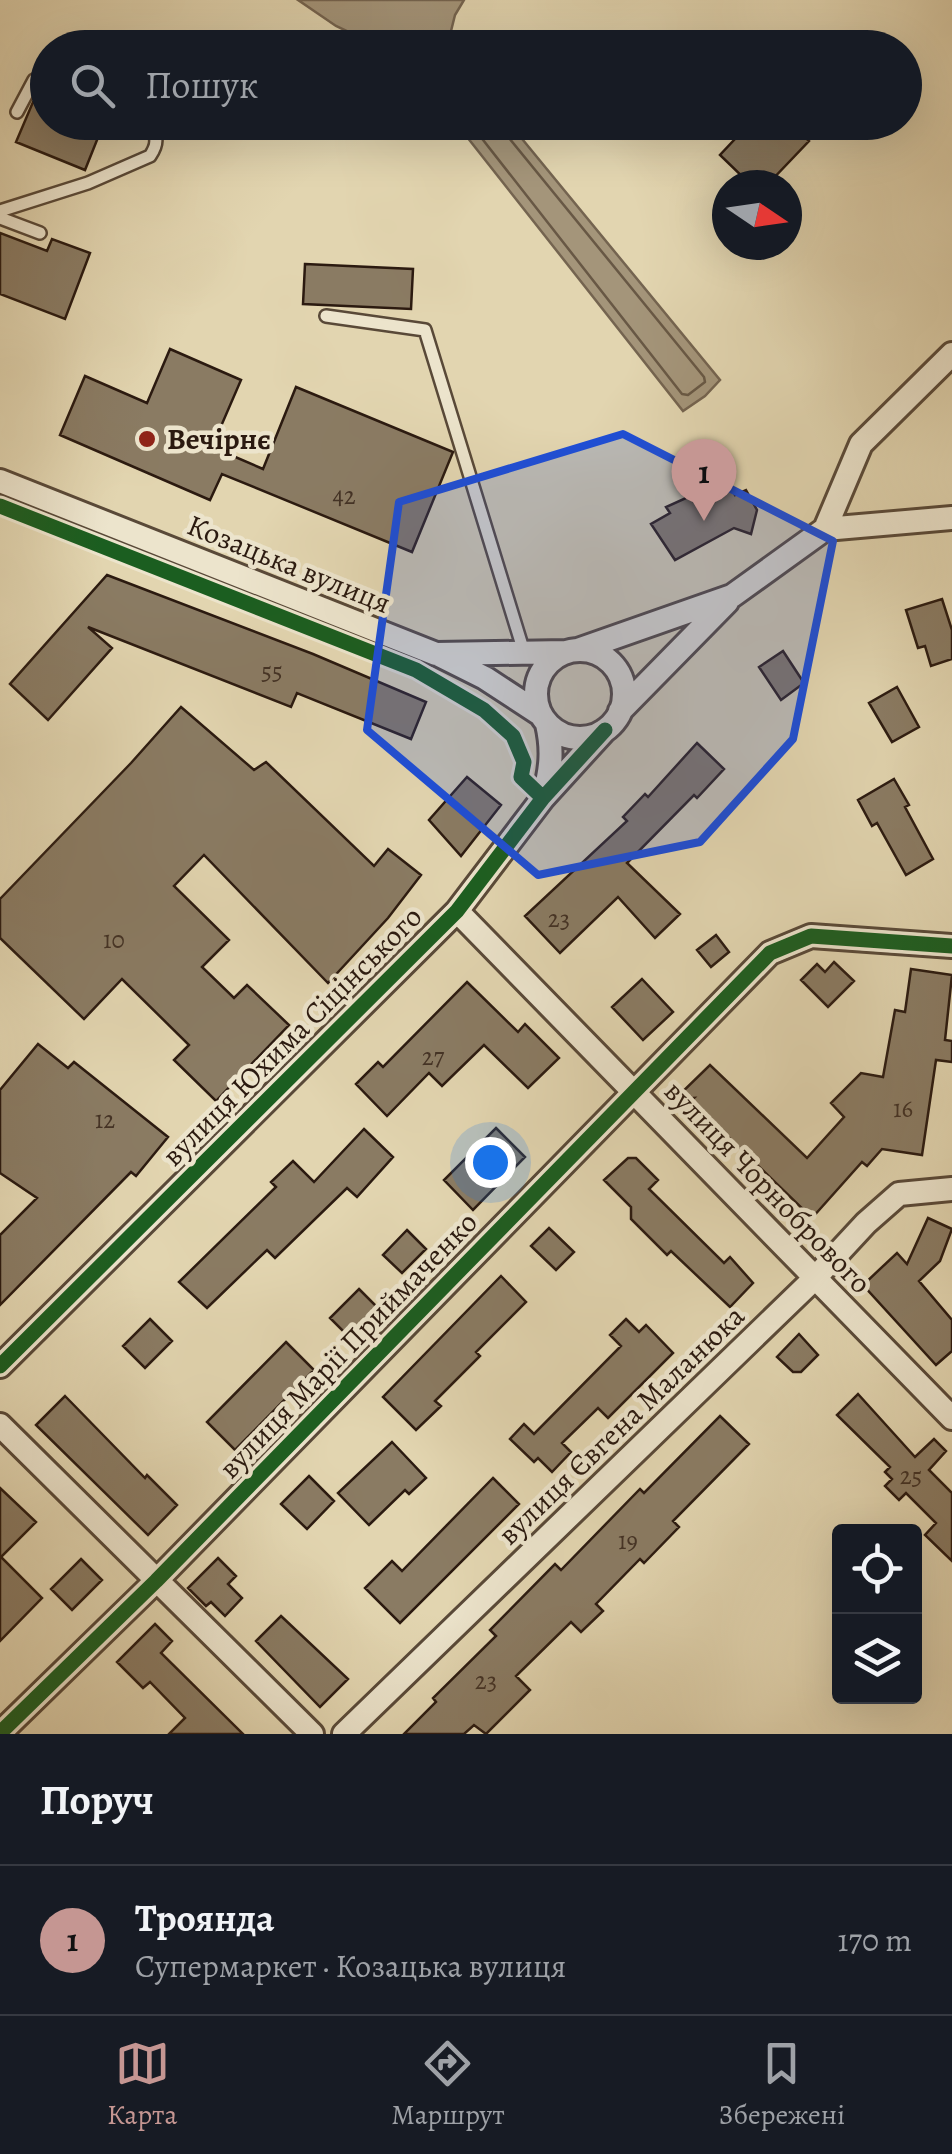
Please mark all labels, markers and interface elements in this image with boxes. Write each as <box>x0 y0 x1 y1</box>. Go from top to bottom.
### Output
search box <box>30 30 922 140</box>
icon: search <box>65 58 120 113</box>
text: Пошук <box>145 59 258 111</box>
north arrow <box>712 170 802 260</box>
place label: Вечірнє <box>167 419 271 459</box>
marker: Вечірнє <box>136 428 158 450</box>
pin: 1 <box>672 438 736 521</box>
house number: 42 <box>332 479 356 513</box>
street label: Козацька вулиця <box>181 505 397 623</box>
house number: 55 <box>261 654 283 688</box>
street label: вулиця Юхима Сіцінського <box>153 897 431 1175</box>
house number: 23 <box>548 902 570 936</box>
house number: 10 <box>103 923 125 957</box>
house number: 27 <box>422 1040 445 1074</box>
street label: вулиця Чорнобрового <box>656 1072 880 1302</box>
house number: 16 <box>893 1092 913 1126</box>
house number: 12 <box>95 1103 115 1137</box>
your location <box>465 1137 516 1188</box>
street label: вулиця Марії Приймаченко <box>210 1203 486 1487</box>
street label: вулиця Євгена Маланюка <box>489 1296 753 1554</box>
house number: 25 <box>900 1459 922 1493</box>
house number: 19 <box>618 1524 638 1558</box>
map controls <box>832 1524 922 1704</box>
button: locate <box>832 1524 922 1614</box>
button: layers <box>832 1614 922 1704</box>
house number: 23 <box>475 1664 497 1698</box>
text: Поруч <box>40 1771 154 1828</box>
text: Троянда <box>135 1892 274 1944</box>
text: 1 <box>67 1918 78 1962</box>
text: 170 m <box>838 1918 912 1962</box>
text: Супермаркет · Козацька вулиця <box>135 1944 566 1988</box>
tab: Карта <box>107 2036 177 2134</box>
tab: Маршрут <box>391 2036 505 2134</box>
tab: Збережені <box>718 2036 845 2134</box>

